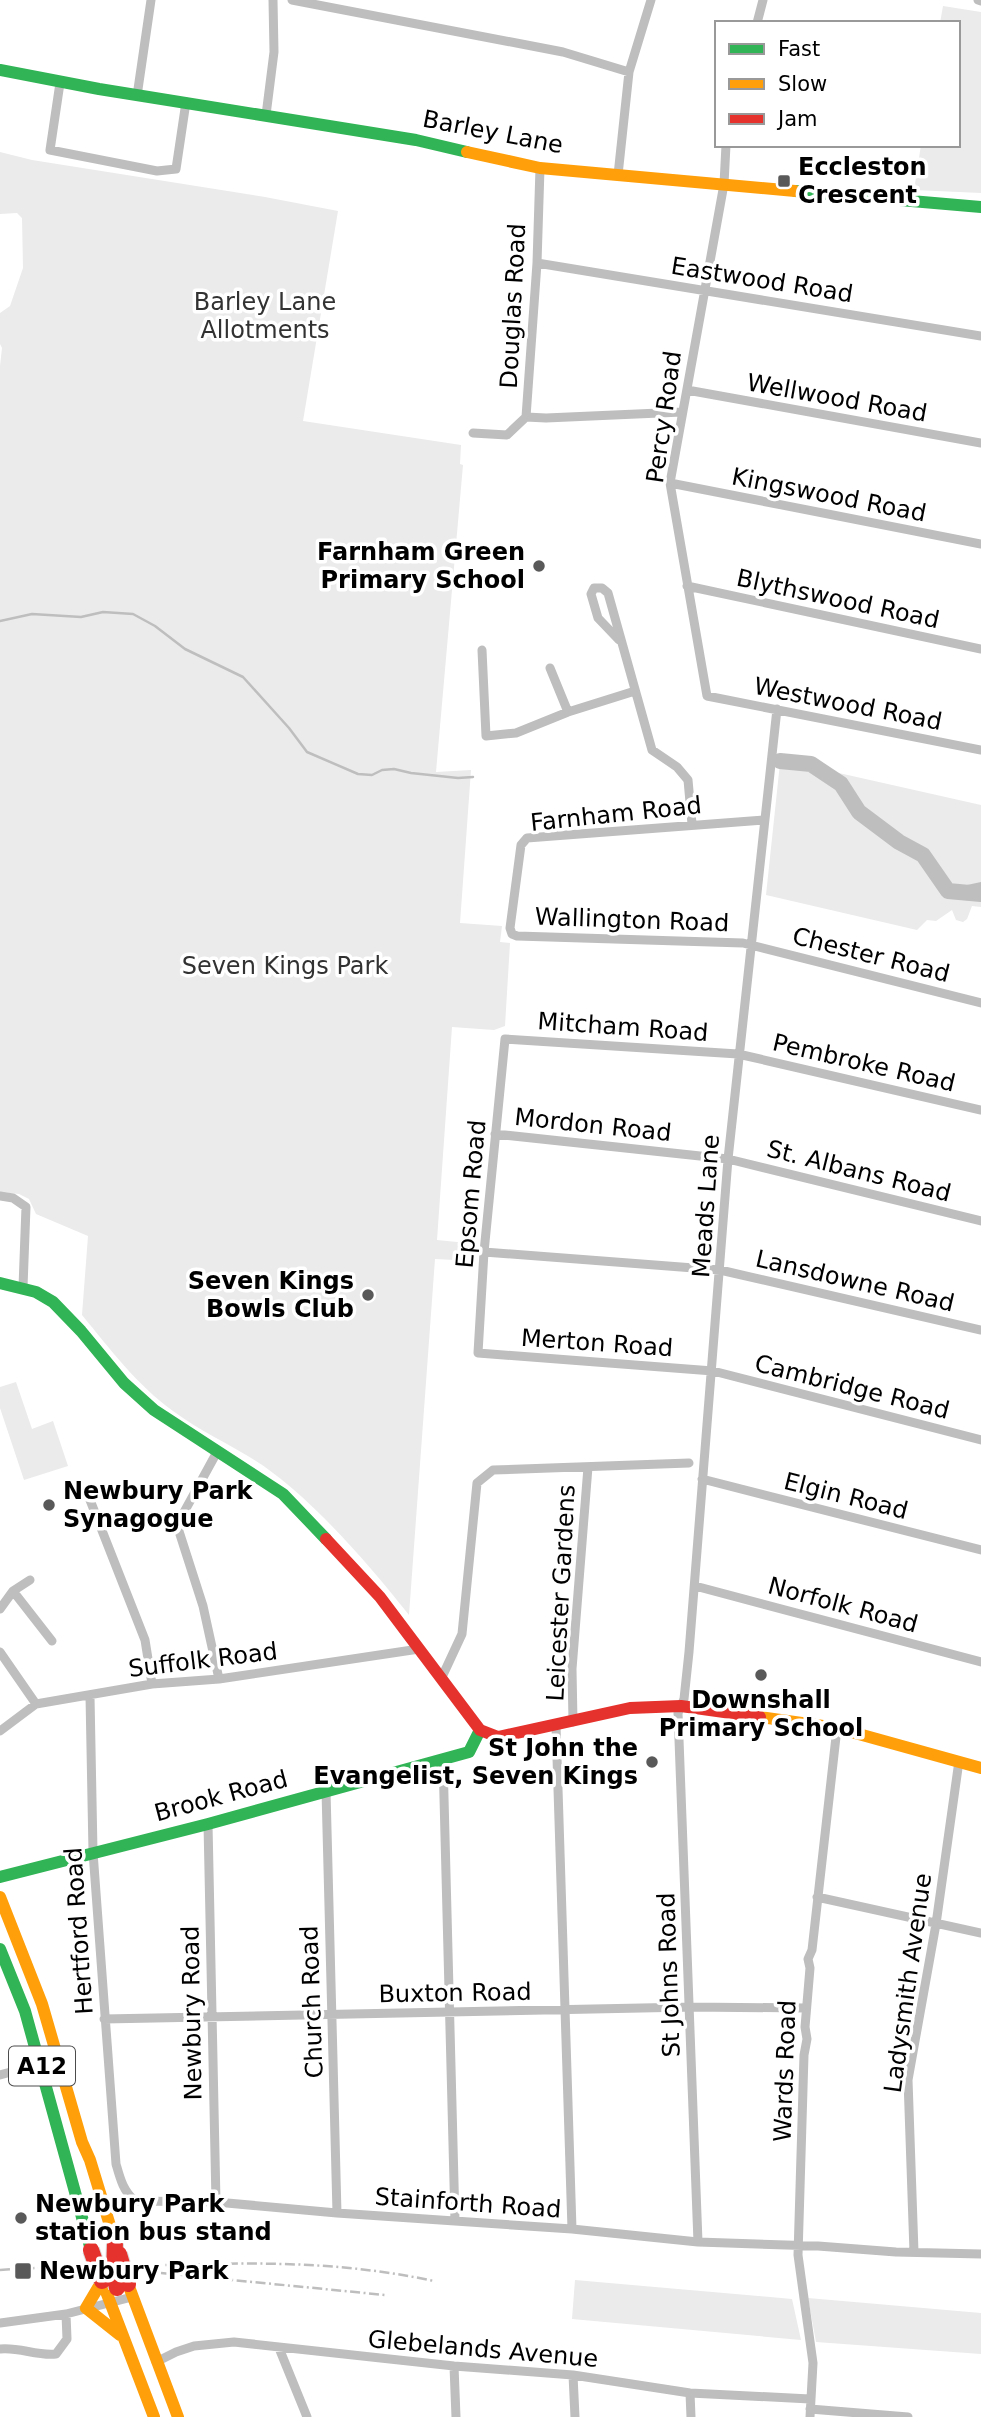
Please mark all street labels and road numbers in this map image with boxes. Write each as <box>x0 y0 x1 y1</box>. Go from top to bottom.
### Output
street label: Barley Lane <box>420 105 566 159</box>
street label: Douglas Road <box>495 223 531 389</box>
street label: Eastwood Road <box>669 252 855 308</box>
street label: Percy Road <box>641 349 687 485</box>
street label: Wellwood Road <box>745 368 929 428</box>
street label: Kingswood Road <box>729 462 929 528</box>
street label: Blythswood Road <box>734 564 942 634</box>
street label: Westwood Road <box>752 672 944 736</box>
street label: Farnham Road <box>529 791 703 837</box>
street label: Wallington Road <box>534 903 730 937</box>
street label: Chester Road <box>789 922 953 988</box>
street label: Mitcham Road <box>537 1007 709 1047</box>
street label: Pembroke Road <box>770 1028 958 1098</box>
street label: Mordon Road <box>513 1103 673 1147</box>
street label: Epsom Road <box>451 1119 491 1269</box>
street label: Meads Lane <box>687 1133 725 1279</box>
street label: St. Albans Road <box>764 1135 954 1207</box>
street label: Lansdowne Road <box>753 1245 957 1317</box>
street label: Merton Road <box>520 1324 674 1362</box>
street label: Cambridge Road <box>752 1349 952 1425</box>
street label: Elgin Road <box>781 1467 911 1525</box>
street label: Leicester Gardens <box>541 1484 581 1702</box>
street label: Norfolk Road <box>765 1572 921 1638</box>
street label: Suffolk Road <box>127 1637 279 1683</box>
street label: Brook Road <box>151 1765 291 1827</box>
street label: Hertford Road <box>59 1846 99 2016</box>
street label: Ladysmith Avenue <box>879 1871 937 2095</box>
street label: St Johns Road <box>652 1892 686 2058</box>
street label: Newbury Road <box>176 1925 208 2101</box>
street label: Church Road <box>295 1925 329 2079</box>
street label: Buxton Road <box>378 1978 532 2008</box>
street label: Wards Road <box>769 2000 801 2142</box>
road number: A12 <box>9 2047 75 2086</box>
street label: Stainforth Road <box>374 2183 562 2223</box>
street label: Glebelands Avenue <box>367 2325 599 2373</box>

